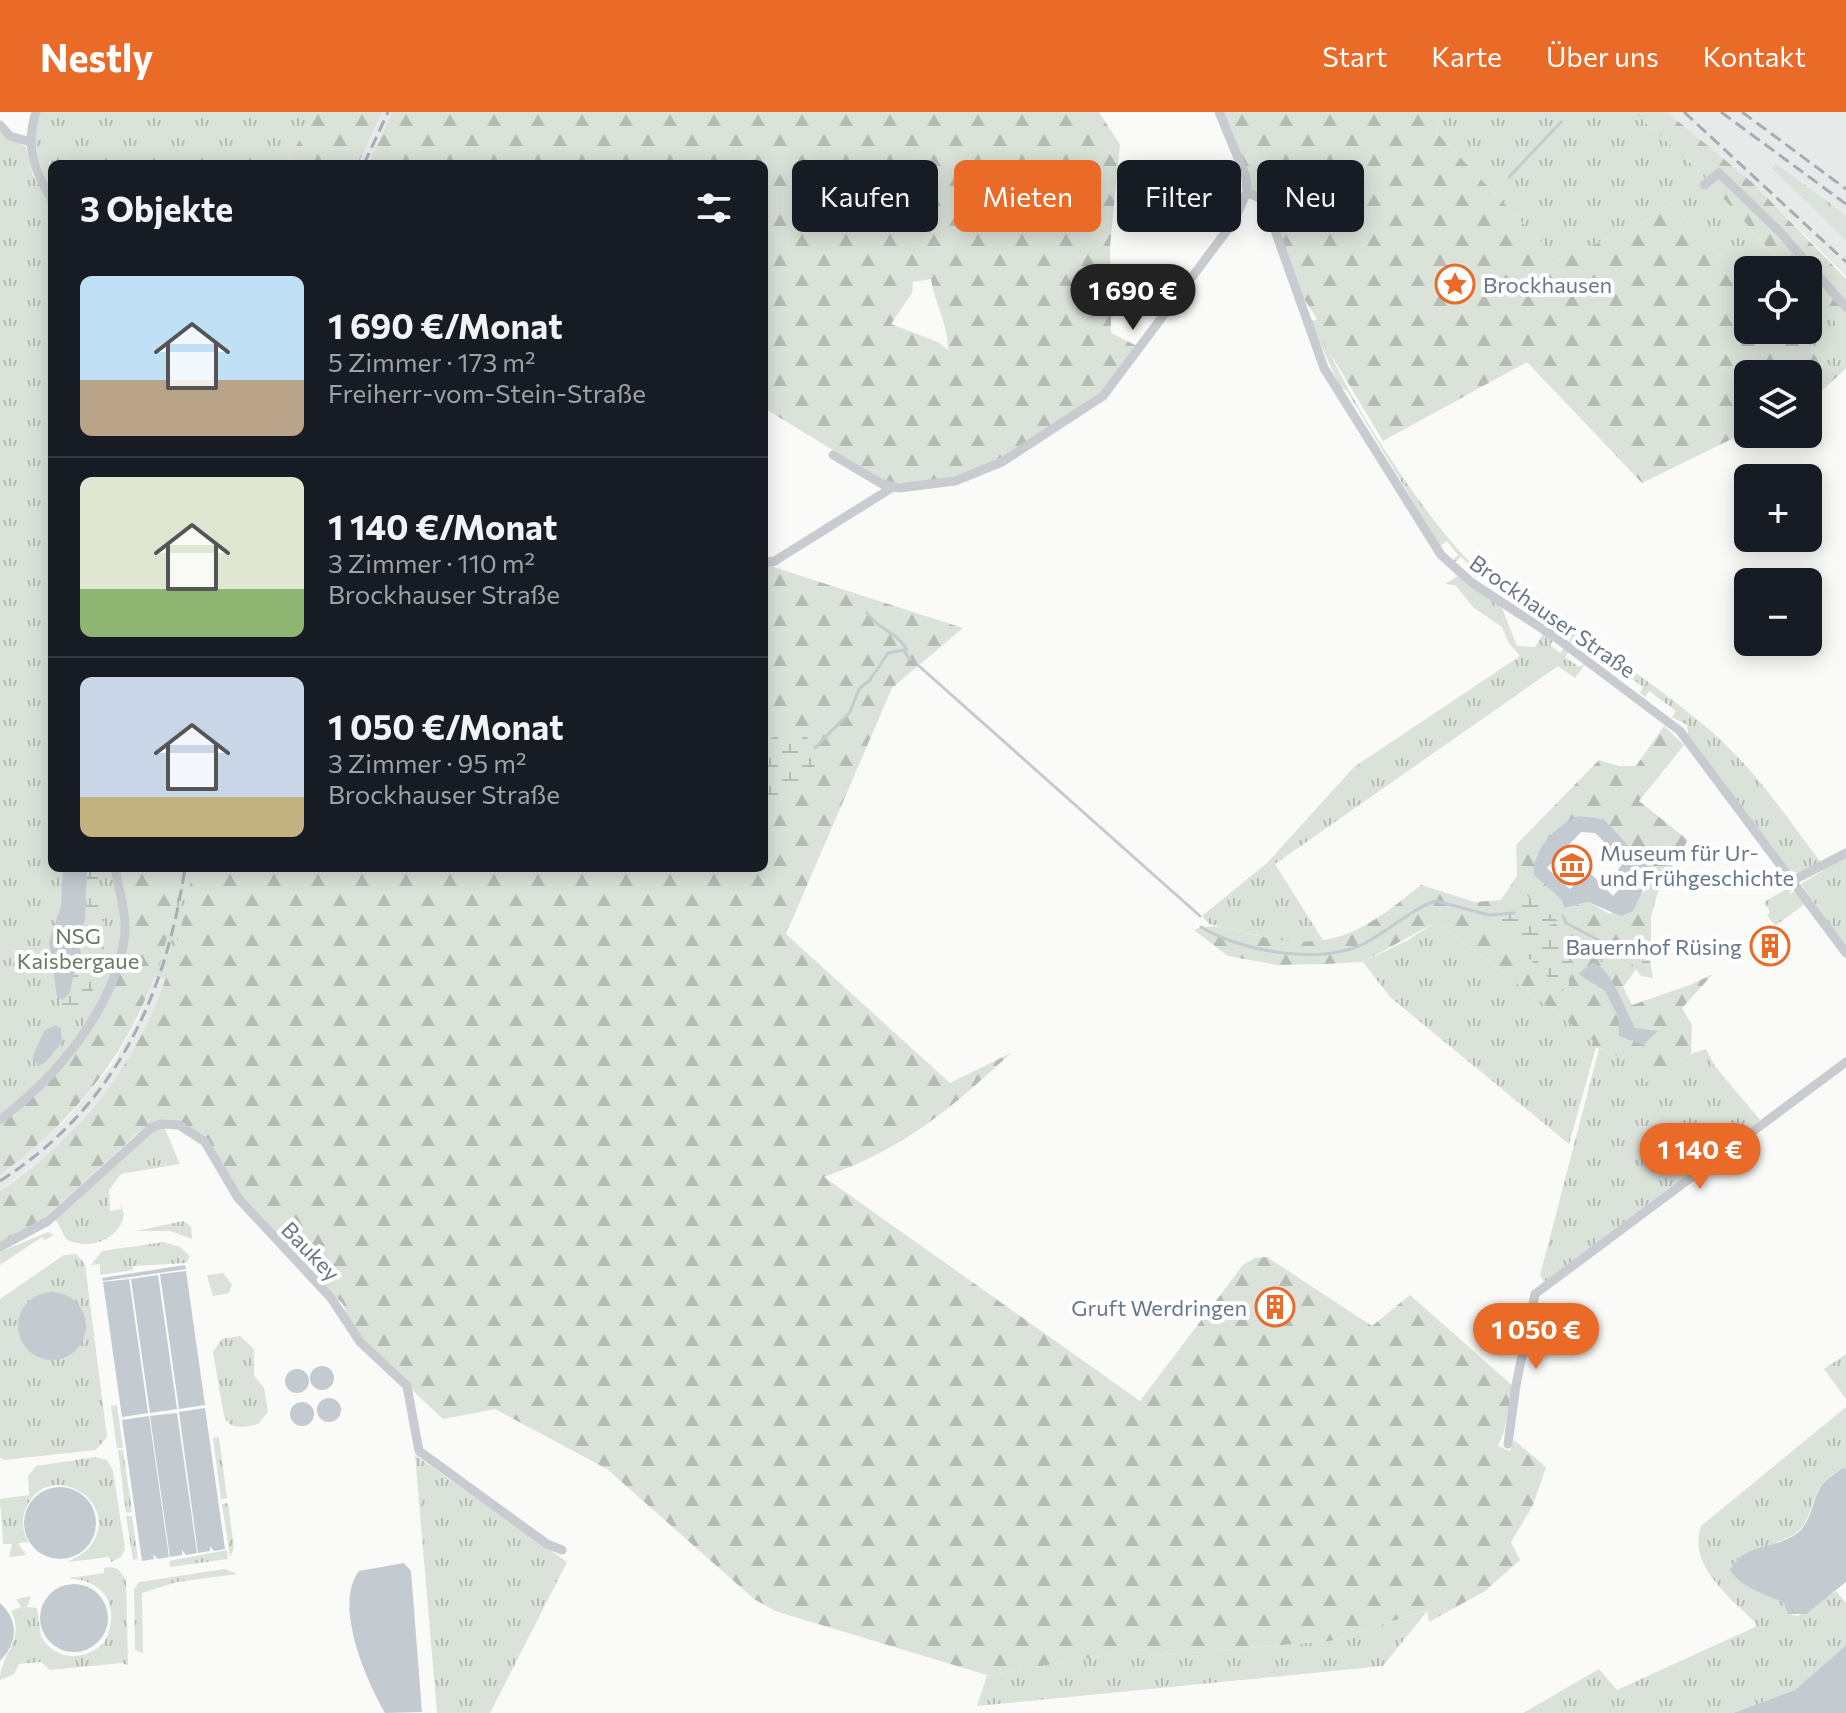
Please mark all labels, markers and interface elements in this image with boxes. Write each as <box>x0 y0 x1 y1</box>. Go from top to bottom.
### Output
text: Nestly <box>40 33 153 80</box>
text: Start <box>1322 39 1387 73</box>
text: Karte <box>1431 39 1502 73</box>
text: Über uns <box>1546 39 1659 73</box>
text: Kontakt <box>1703 39 1806 73</box>
chip: Kaufen <box>792 160 938 232</box>
chip: Mieten <box>954 160 1101 232</box>
chip: Filter <box>1117 160 1241 232</box>
chip: Neu <box>1257 160 1364 232</box>
icon: filters <box>692 186 736 230</box>
text: 3 Objekte <box>80 187 233 229</box>
map controls <box>1734 256 1822 656</box>
button: locate <box>1734 256 1822 344</box>
place icon: Brockhausen <box>1434 263 1476 305</box>
pin: 1 690 € <box>1059 264 1207 332</box>
place label: Brockhausen <box>1483 271 1612 298</box>
text: 1 690 € <box>1089 274 1177 305</box>
text: 1 690 €/Monat <box>328 304 563 346</box>
icon: home <box>144 308 240 404</box>
text: 5 Zimmer · 173 m² <box>328 346 535 377</box>
button: layers <box>1734 360 1822 448</box>
text: Freiherr-vom-Stein-Straße <box>328 377 646 408</box>
button: + <box>1734 464 1822 552</box>
text: 1 140 €/Monat <box>328 505 557 547</box>
icon: home <box>144 509 240 605</box>
text: 3 Zimmer · 110 m² <box>328 547 535 578</box>
street label: Brockhauser Straße <box>1465 549 1641 683</box>
button: − <box>1734 568 1822 656</box>
text: Brockhauser Straße <box>328 578 560 609</box>
text: 1 050 €/Monat <box>328 705 564 747</box>
icon: home <box>144 709 240 805</box>
text: 3 Zimmer · 95 m² <box>328 747 526 778</box>
text: Brockhauser Straße <box>328 778 560 809</box>
place label: Museum für Ur- und Frühgeschichte <box>1600 839 1794 891</box>
museum icon: Museum für Ur- und Frühgeschichte <box>1551 844 1593 886</box>
park label: NSG Kaisbergaue <box>17 922 139 974</box>
building icon: Bauernhof Rüsing <box>1749 925 1791 967</box>
place label: Bauernhof Rüsing <box>1565 933 1742 960</box>
pin: 1 140 € <box>1626 1123 1774 1191</box>
text: 1 140 € <box>1658 1133 1743 1164</box>
street label: Baukey <box>276 1216 346 1286</box>
building icon: Gruft Werdringen <box>1254 1286 1296 1328</box>
place label: Gruft Werdringen <box>1071 1294 1247 1321</box>
pin: 1 050 € <box>1462 1303 1610 1371</box>
text: 1 050 € <box>1491 1313 1581 1344</box>

